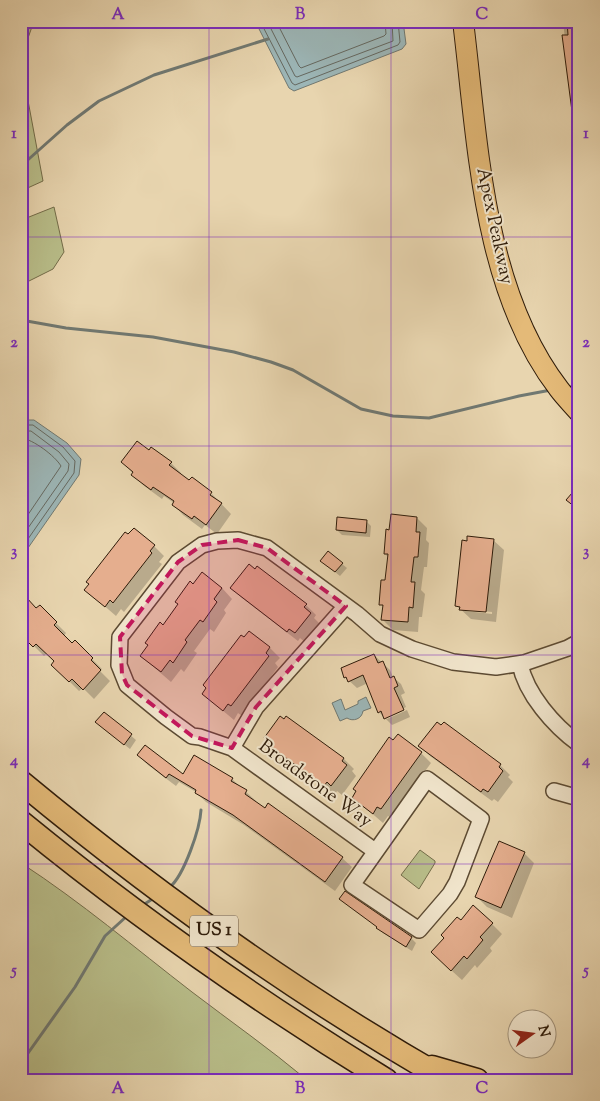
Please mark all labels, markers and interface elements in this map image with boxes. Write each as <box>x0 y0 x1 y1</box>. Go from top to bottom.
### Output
text: A <box>112 4 125 27</box>
text: B <box>295 4 305 27</box>
text: C <box>476 4 489 27</box>
text: 1 <box>11 123 17 146</box>
text: 1 <box>583 123 589 146</box>
street label: Apex Peakway <box>468 165 520 287</box>
text: 2 <box>10 332 18 355</box>
text: 2 <box>582 332 590 355</box>
text: 3 <box>11 541 18 564</box>
text: 3 <box>583 541 590 564</box>
street label: Broadstone Way <box>252 733 378 835</box>
text: 4 <box>9 750 18 773</box>
text: 4 <box>581 750 590 773</box>
road number: US 1 <box>190 916 238 946</box>
text: 5 <box>9 960 17 983</box>
text: 5 <box>581 960 589 983</box>
north arrow <box>508 1008 558 1058</box>
text: N <box>532 1023 554 1039</box>
text: A <box>112 1078 125 1101</box>
text: B <box>295 1078 305 1101</box>
text: C <box>476 1078 489 1101</box>

